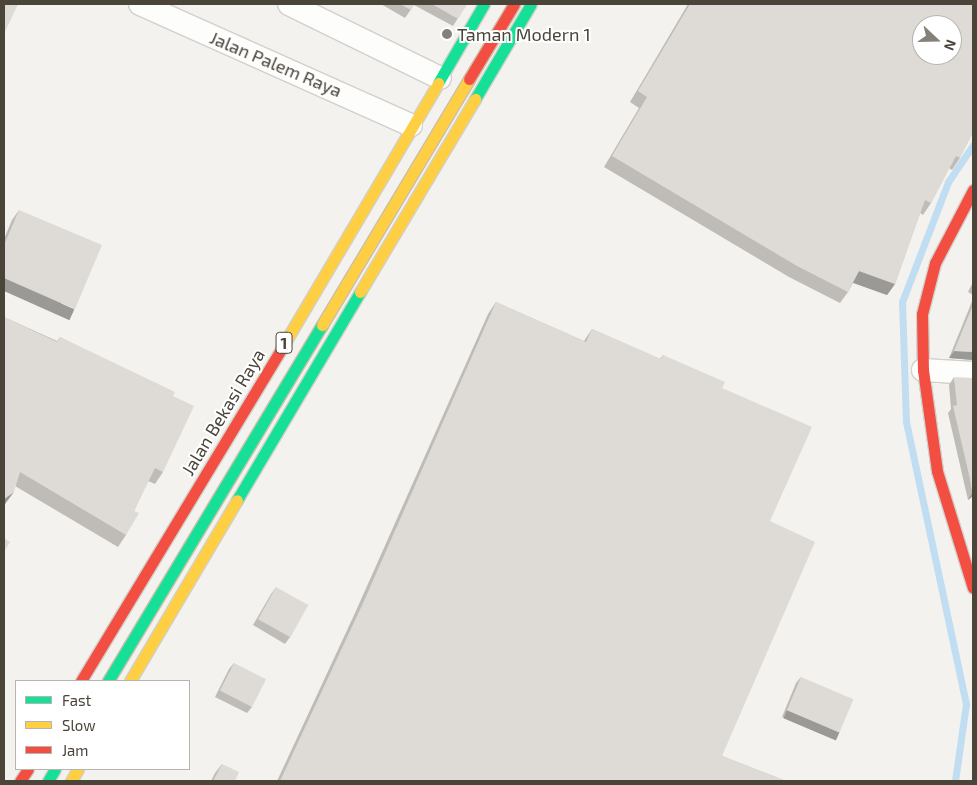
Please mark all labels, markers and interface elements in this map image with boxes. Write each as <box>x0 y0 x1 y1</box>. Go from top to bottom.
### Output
north arrow <box>912 15 962 65</box>
place label: Taman Modern 1 <box>457 23 591 45</box>
street label: Jalan Palem Raya <box>207 26 345 102</box>
marker: Taman Modern 1 <box>441 28 453 40</box>
text: N <box>941 37 960 53</box>
road number: 1 <box>275 329 293 356</box>
street label: Jalan Bekasi Raya <box>177 345 269 479</box>
legend <box>15 680 190 770</box>
text: Fast <box>62 691 91 709</box>
text: Slow <box>62 716 96 734</box>
text: Jam <box>62 741 88 759</box>

